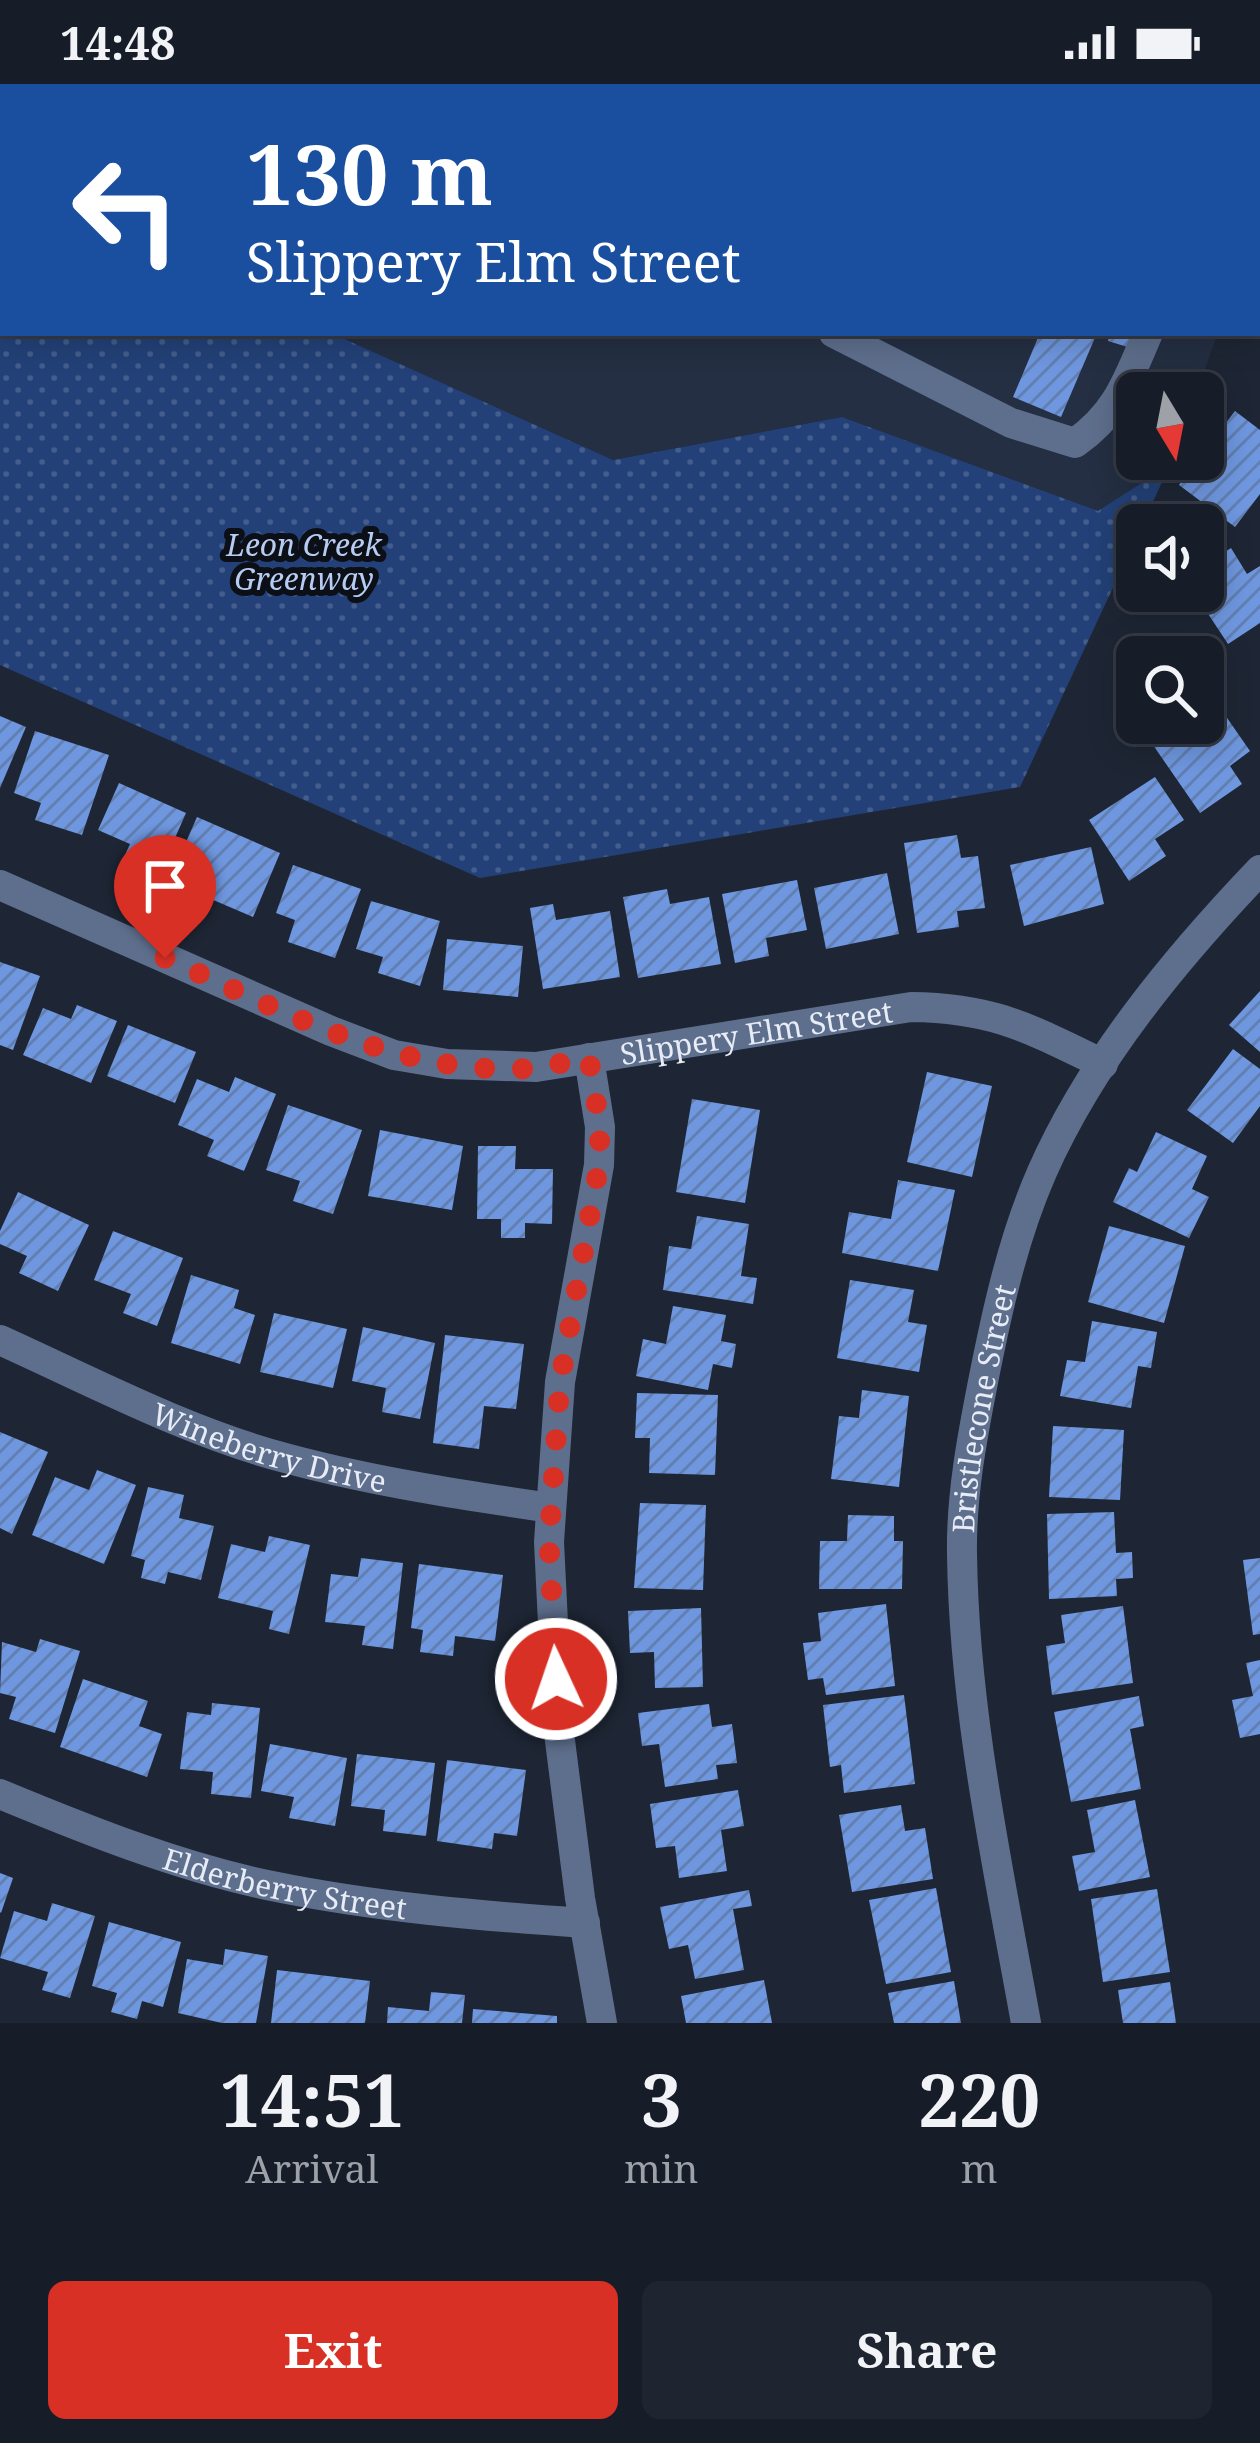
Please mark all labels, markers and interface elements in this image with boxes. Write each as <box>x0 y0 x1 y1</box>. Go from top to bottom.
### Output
text: 14:48 <box>60 12 175 73</box>
text: 130 m <box>246 115 493 230</box>
icon: left <box>48 132 204 288</box>
text: Slippery Elm Street <box>246 224 741 298</box>
north arrow <box>1116 372 1224 480</box>
map controls <box>1116 372 1224 744</box>
button: sound <box>1116 504 1224 612</box>
park label: Leon Creek Greenway <box>225 524 383 599</box>
button: search <box>1116 636 1224 744</box>
pin <box>114 835 216 958</box>
icon: arrive <box>132 853 198 919</box>
street label: Slippery Elm Street <box>617 990 895 1074</box>
street label: Bristlecone Street <box>942 1280 1024 1534</box>
street label: Wineberry Drive <box>146 1392 390 1501</box>
position arrow <box>493 1616 619 1742</box>
street label: Elderberry Street <box>158 1837 409 1928</box>
text: 14:51 <box>220 2050 404 2148</box>
text: 3 <box>641 2050 682 2148</box>
text: 220 <box>918 2050 1040 2148</box>
text: Arrival <box>245 2141 379 2194</box>
text: min <box>624 2141 699 2194</box>
text: m <box>961 2141 998 2194</box>
button: Exit <box>48 2281 618 2419</box>
button: Share <box>642 2281 1212 2419</box>

